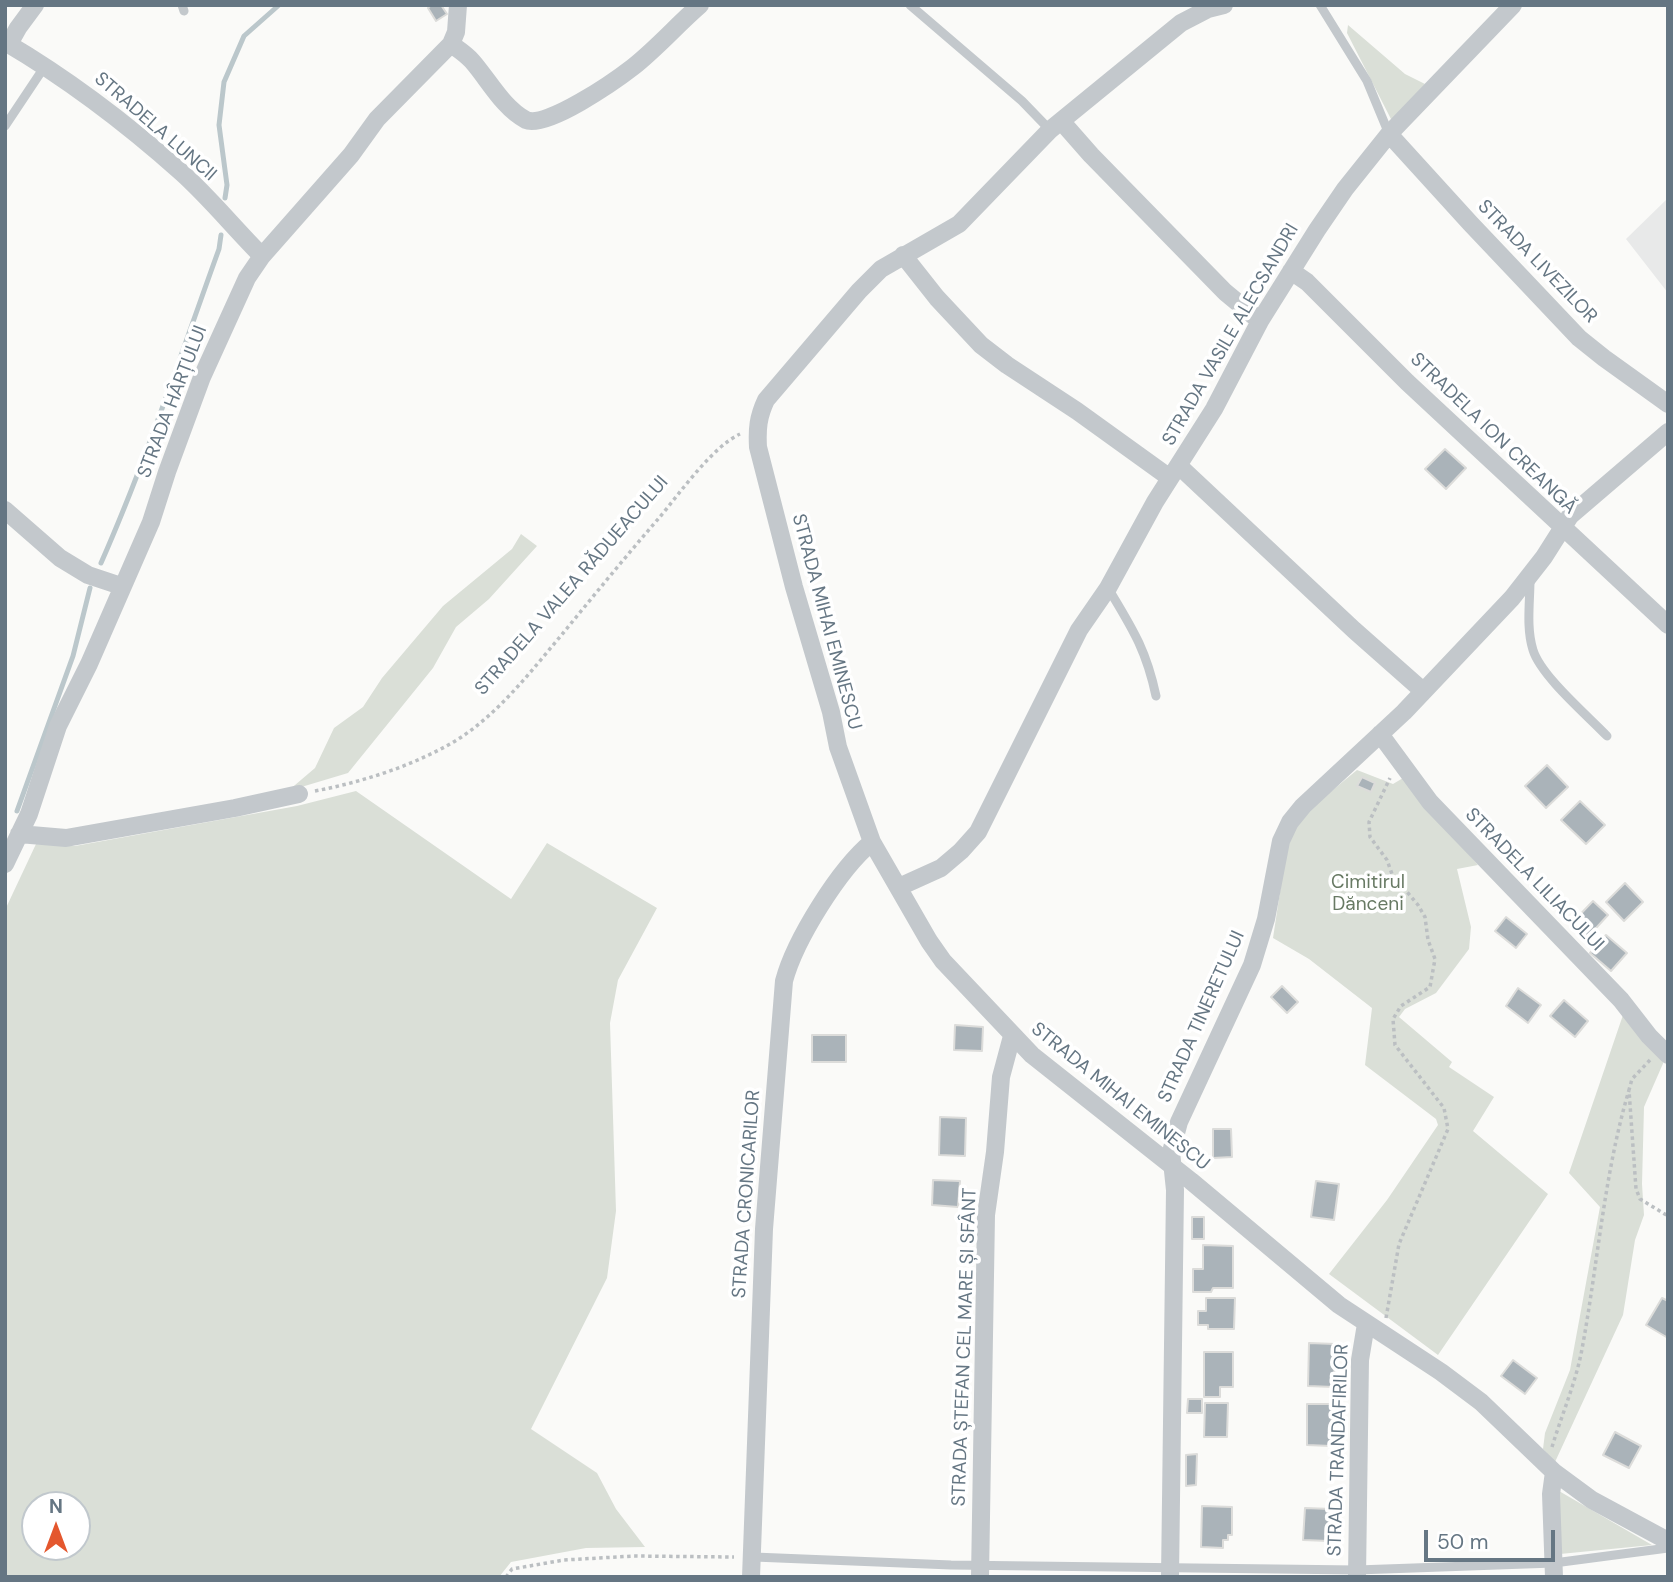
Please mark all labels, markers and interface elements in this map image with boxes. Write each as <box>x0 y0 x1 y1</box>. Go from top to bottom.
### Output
street label: STRADELA LUNCII <box>89 68 221 186</box>
street label: STRADA LIVEZILOR <box>1472 196 1602 328</box>
street label: STRADA VASILE ALECSANDRI <box>1158 220 1304 450</box>
street label: STRADA HÂRȚULUI <box>133 323 213 481</box>
street label: STRADELA ION CREANGĂ <box>1405 349 1581 519</box>
street label: STRADELA VALEA RĂDUEACULUI <box>471 472 673 700</box>
street label: STRADA MIHAI EMINESCU <box>786 512 866 732</box>
street label: STRADELA LILIACULUI <box>1460 804 1608 956</box>
park label: Cimitirul Dănceni <box>1331 872 1405 916</box>
street label: STRADA TINERETULUI <box>1154 928 1250 1106</box>
street label: STRADA MIHAI EMINESCU <box>1026 1018 1214 1176</box>
street label: STRADA CRONICARILOR <box>728 1089 766 1299</box>
street label: STRADA ȘTEFAN CEL MARE ȘI SFÂNT <box>948 1187 982 1507</box>
street label: STRADA TRANDAFIRILOR <box>1324 1343 1354 1557</box>
north arrow <box>21 1491 91 1561</box>
text: N <box>49 1494 63 1519</box>
scale bar <box>1428 1516 1559 1560</box>
text: 50 m <box>1437 1528 1488 1556</box>

